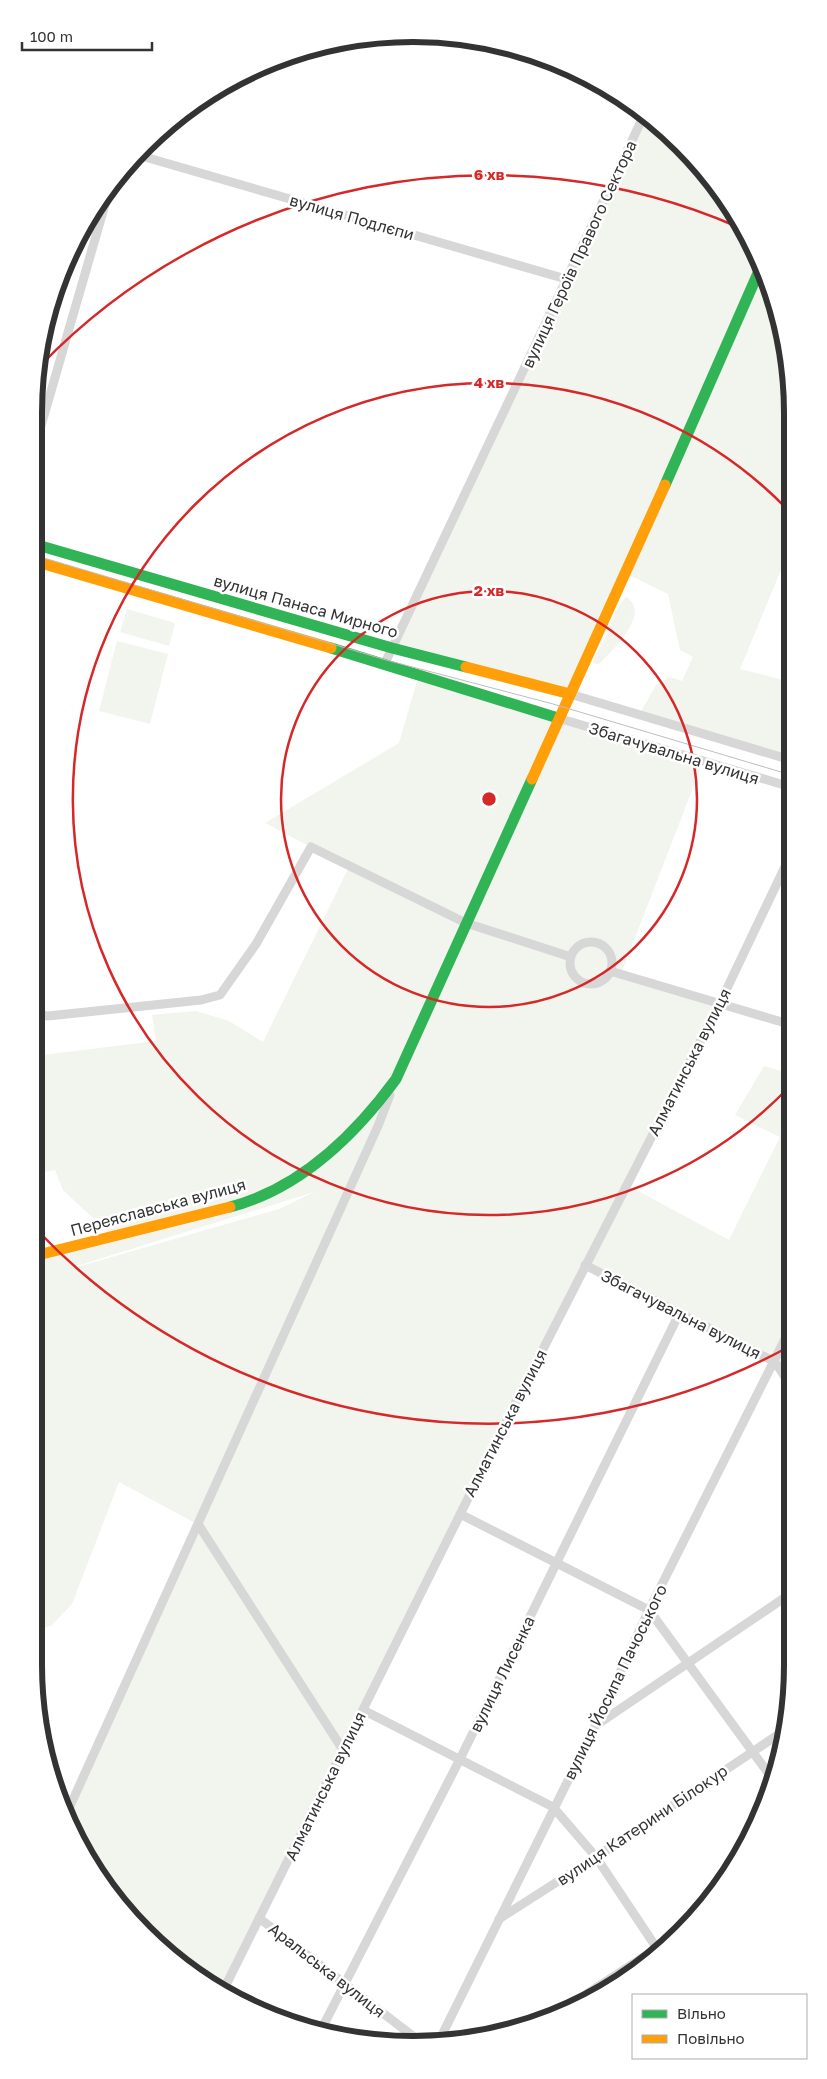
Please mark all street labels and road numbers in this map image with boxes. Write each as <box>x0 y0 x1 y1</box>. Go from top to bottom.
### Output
street label: вулиця Героїв Правого Сектора <box>517 137 641 371</box>
street label: вулиця Подлєпи <box>287 190 417 244</box>
street label: вулиця Панаса Мирного <box>212 570 400 642</box>
street label: Збагачувальна вулиця <box>586 718 762 788</box>
street label: Алматинська вулиця <box>643 985 735 1139</box>
street label: Переяславська вулиця <box>68 1174 248 1240</box>
street label: Збагачувальна вулиця <box>598 1265 764 1363</box>
street label: Алматинська вулиця <box>459 1346 551 1500</box>
street label: вулиця Йосипа Пачоського <box>559 1581 671 1783</box>
street label: вулиця Лисенка <box>465 1613 539 1735</box>
street label: Алматинська вулиця <box>280 1708 370 1864</box>
street label: вулиця Катерини Білокур <box>553 1760 731 1890</box>
street label: Аральська вулиця <box>265 1918 389 2022</box>

